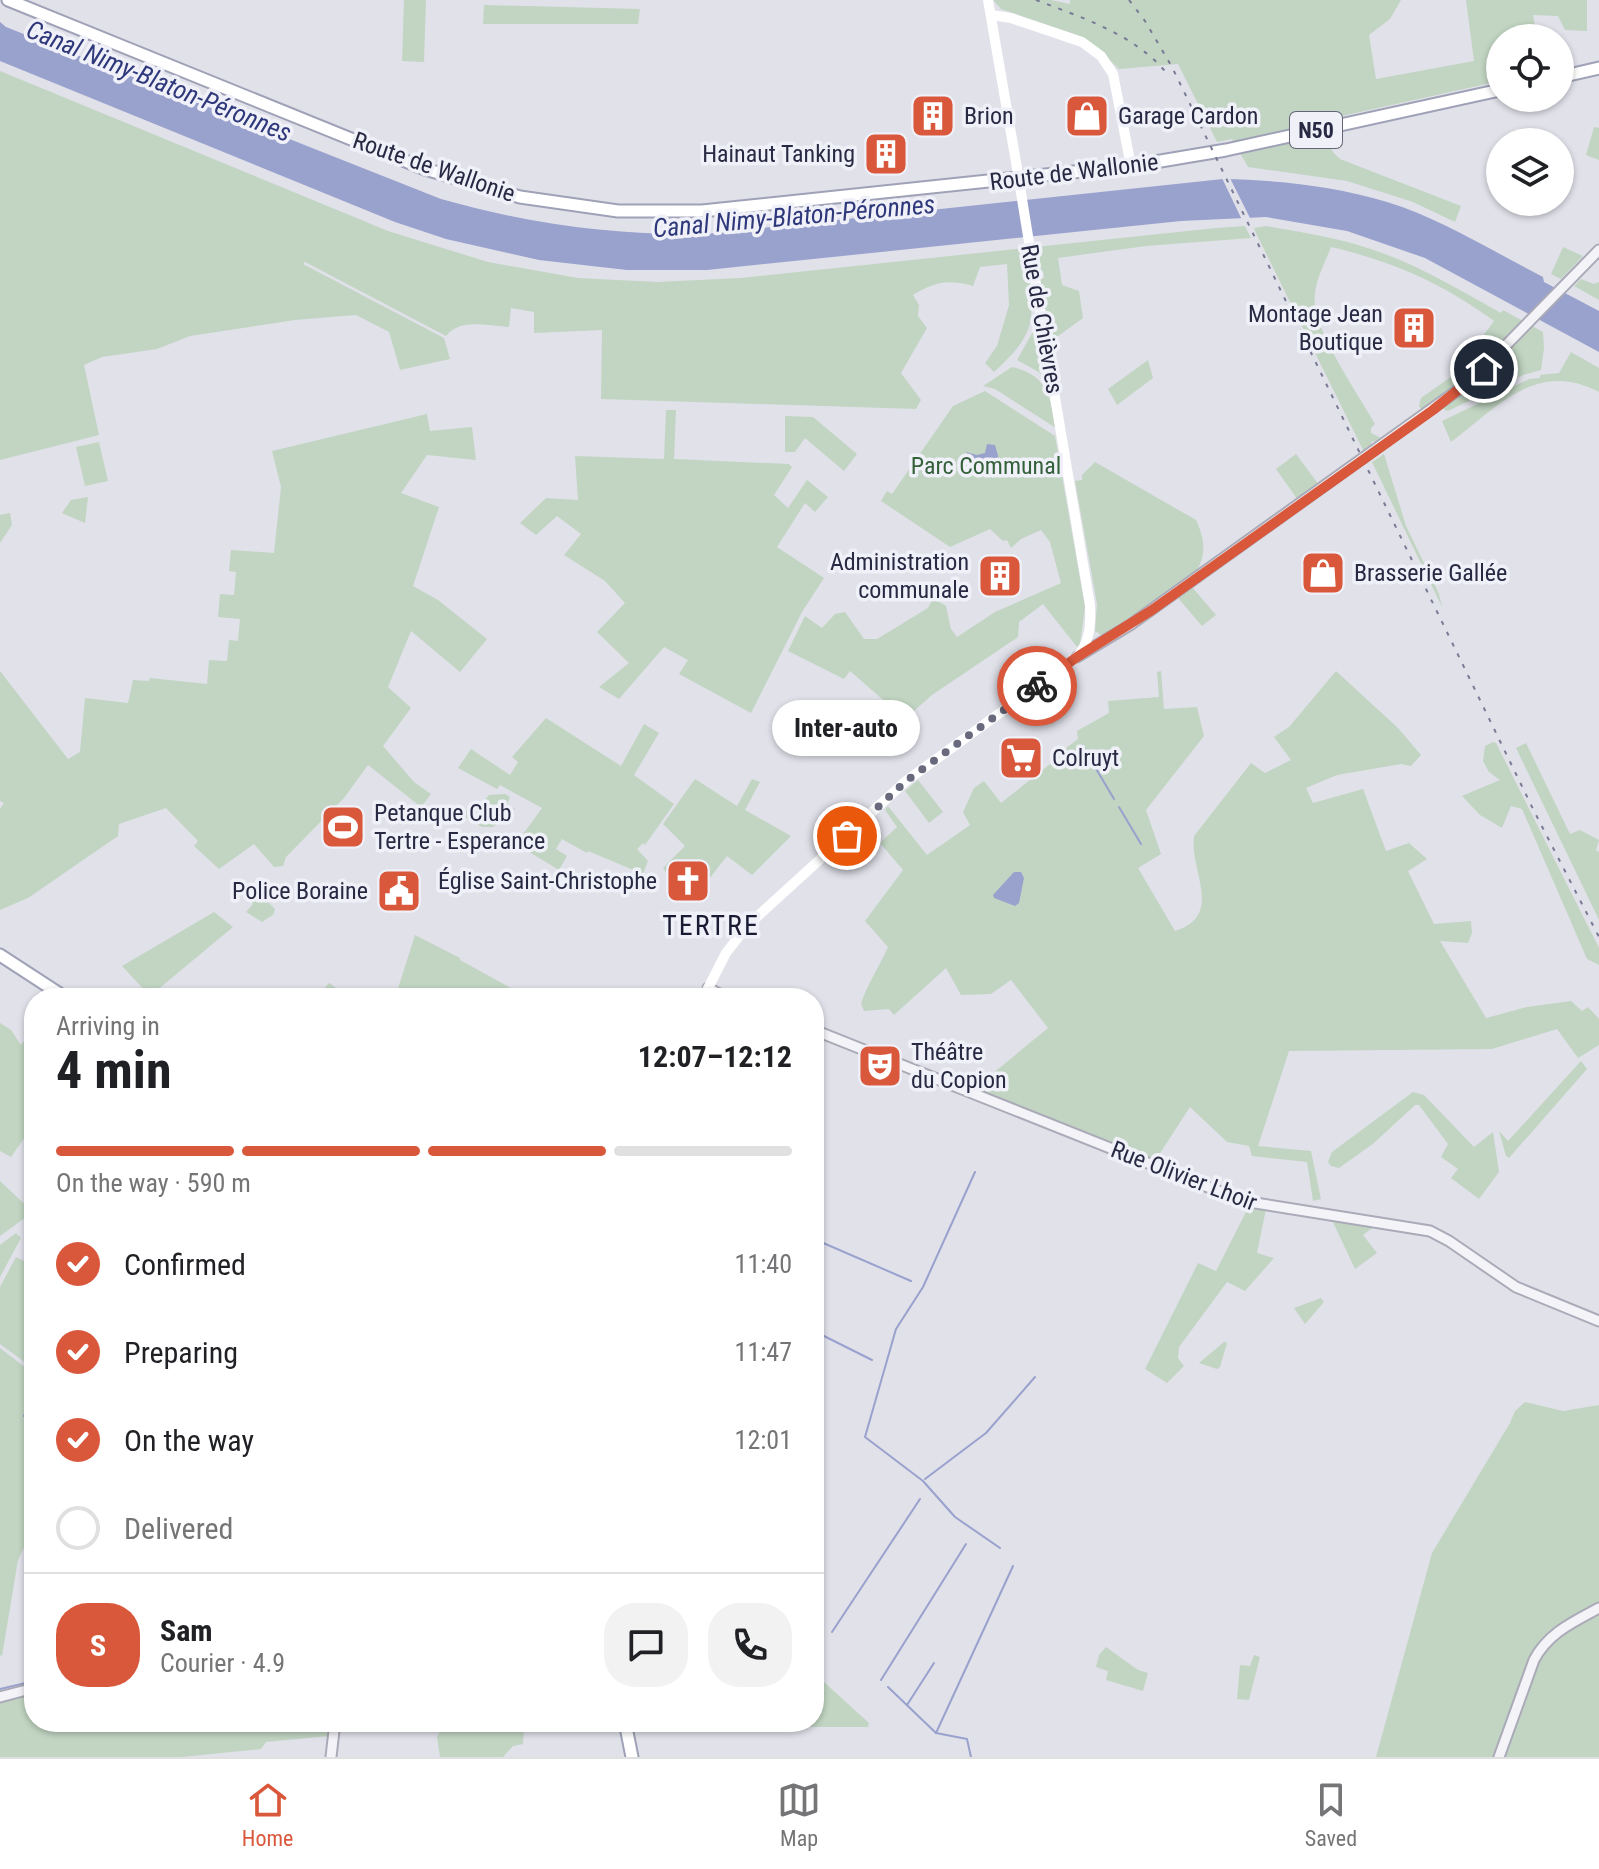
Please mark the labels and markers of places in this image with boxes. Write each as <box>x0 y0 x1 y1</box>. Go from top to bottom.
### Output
building icon: Brion <box>909 92 957 140</box>
shop icon: Garage Cardon <box>1063 92 1111 140</box>
place label: Brion <box>964 102 1014 130</box>
place label: Garage Cardon <box>1118 102 1258 130</box>
building icon: Hainaut Tanking <box>862 130 910 178</box>
place label: Hainaut Tanking <box>702 140 855 168</box>
place label: Montage Jean Boutique <box>1248 300 1383 356</box>
building icon: Montage Jean Boutique <box>1390 304 1438 352</box>
pin <box>1450 335 1518 403</box>
place label: Administration communale <box>830 548 969 604</box>
shop icon: Brasserie Gallée <box>1299 549 1347 597</box>
building icon: Administration communale <box>976 552 1024 600</box>
place label: Brasserie Gallée <box>1354 559 1507 587</box>
callout: Inter-auto <box>773 700 921 756</box>
supermarket icon: Colruyt <box>997 734 1045 782</box>
place label: Colruyt <box>1052 744 1119 772</box>
place label: Petanque Club Tertre - Esperance <box>374 799 545 855</box>
pin <box>813 802 881 870</box>
sports icon: Petanque Club Tertre - Esperance <box>319 803 367 851</box>
church icon: Église Saint-Christophe <box>664 857 712 905</box>
public building icon: Police Boraine <box>375 867 423 915</box>
place label: Église Saint-Christophe <box>438 867 657 895</box>
place label: Police Boraine <box>232 877 368 905</box>
place label: Théâtre du Copion <box>911 1038 1007 1094</box>
theatre icon: Théâtre du Copion <box>856 1042 904 1090</box>

